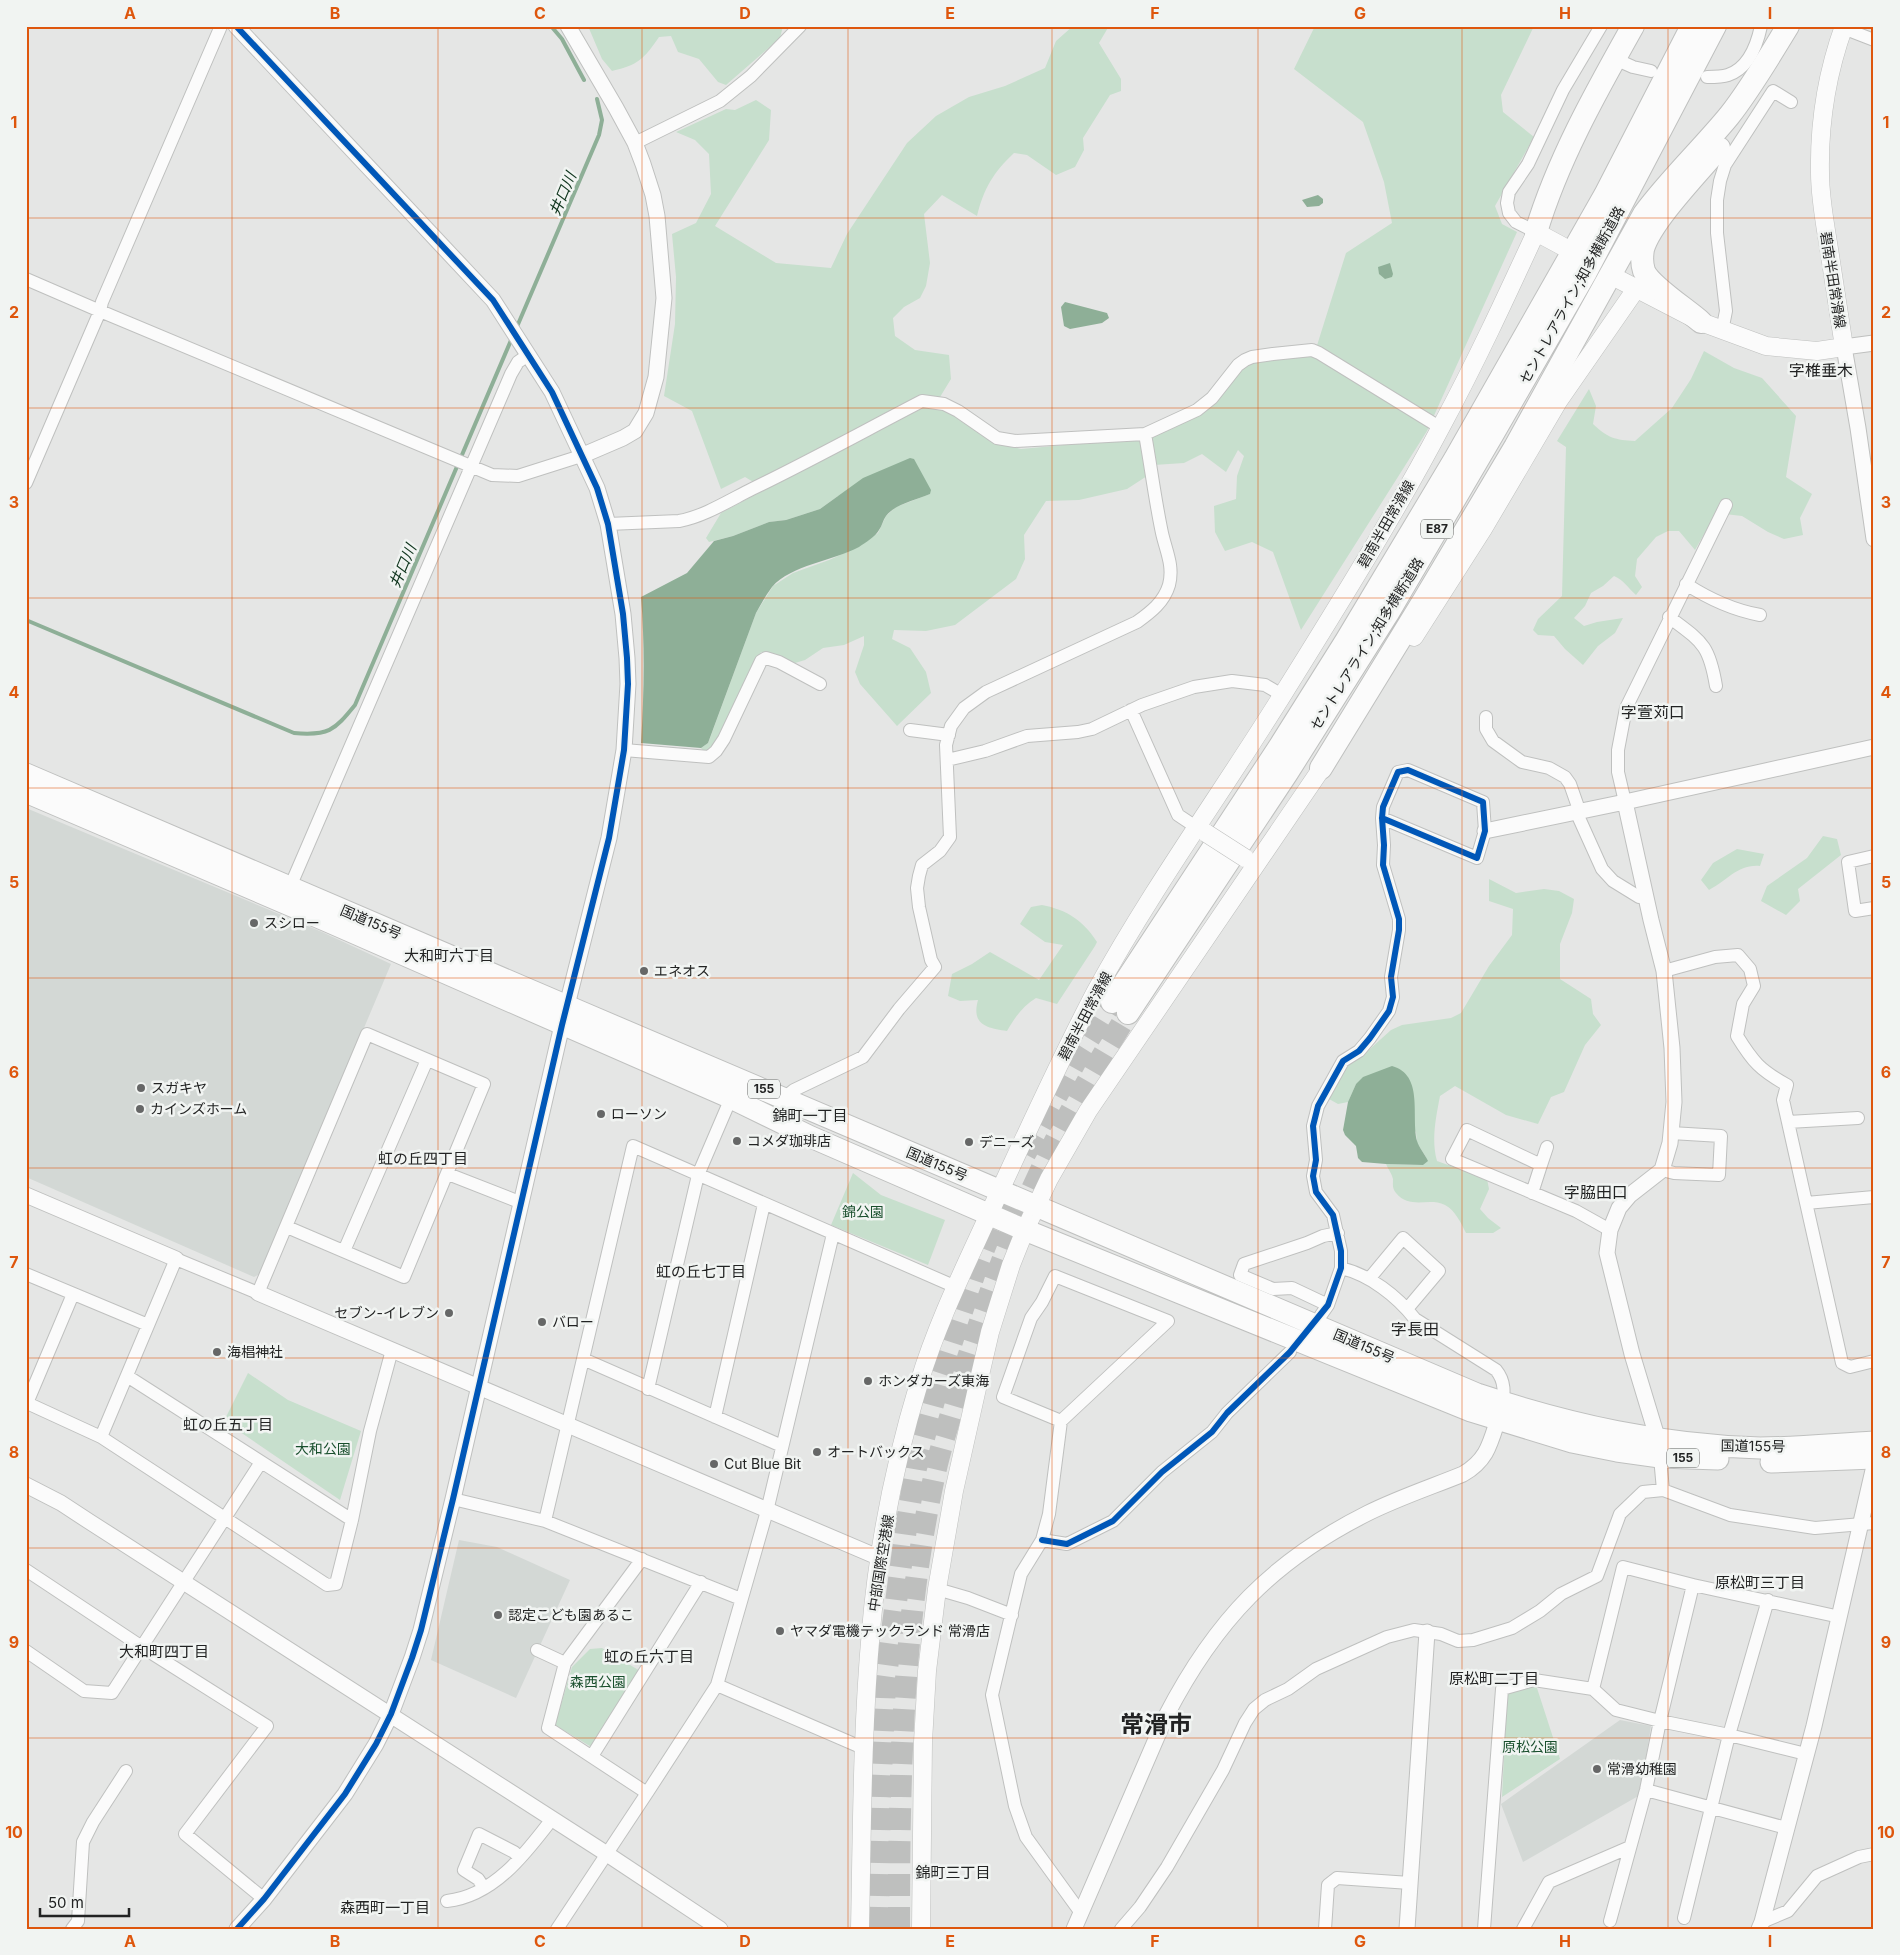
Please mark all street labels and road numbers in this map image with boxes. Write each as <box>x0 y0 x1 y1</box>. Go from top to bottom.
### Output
street label: セントレアライン;知多横断道路 <box>1516 203 1628 386</box>
street label: 碧南半田常滑線 <box>1817 230 1850 330</box>
street label: 碧南半田常滑線 <box>1354 477 1417 570</box>
road number: E87 <box>1421 520 1453 538</box>
street label: セントレアライン;知多横断道路 <box>1306 554 1427 733</box>
street label: 国道155号 <box>338 901 404 942</box>
street label: 碧南半田常滑線 <box>1054 969 1115 1063</box>
road number: 155 <box>748 1080 780 1098</box>
street label: 国道155号 <box>904 1143 970 1184</box>
street label: 国道155号 <box>1331 1325 1397 1366</box>
street label: 国道155号 <box>1721 1436 1786 1455</box>
road number: 155 <box>1667 1449 1699 1468</box>
street label: 中部国際空港線 <box>864 1513 897 1613</box>

